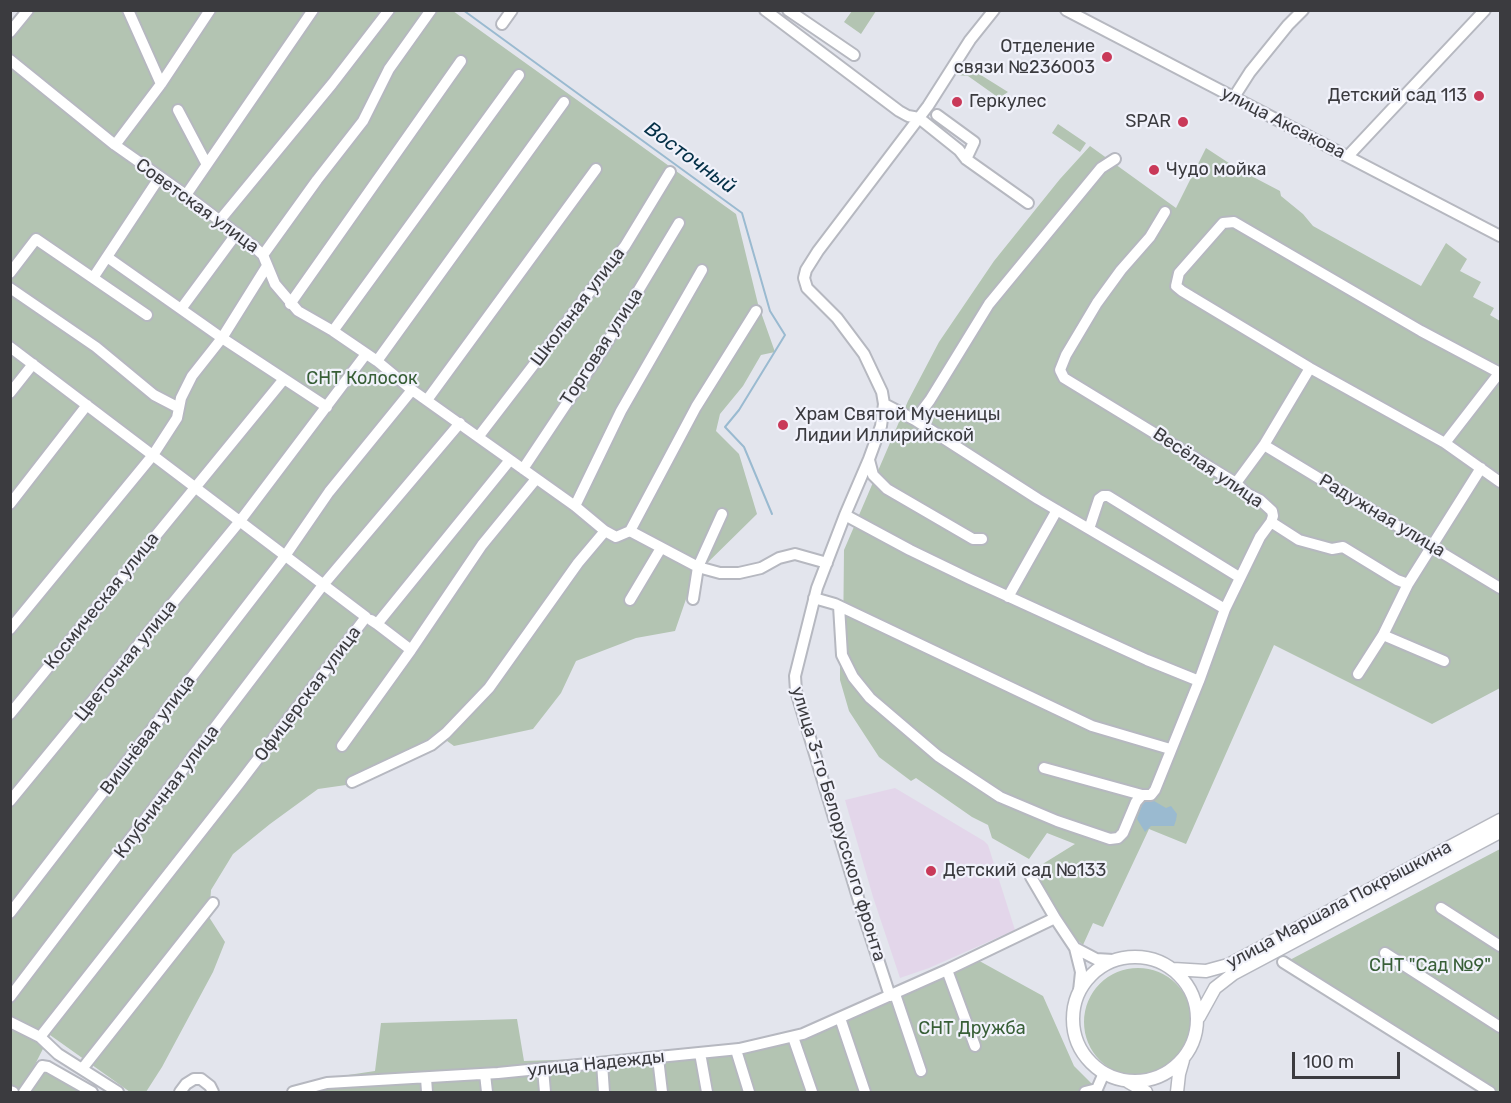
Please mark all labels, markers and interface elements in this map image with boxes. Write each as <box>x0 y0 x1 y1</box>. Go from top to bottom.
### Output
place label: Отделение связи №236003 <box>954 36 1095 78</box>
marker: Отделение связи №236003 <box>1100 50 1114 64</box>
street label: улица Аксакова <box>1217 82 1349 164</box>
place label: Детский сад 113 <box>1328 85 1467 107</box>
marker: Детский сад 113 <box>1472 89 1486 103</box>
place label: Геркулес <box>969 91 1046 113</box>
marker: Геркулес <box>950 95 964 109</box>
place label: SPAR <box>1125 111 1171 133</box>
marker: SPAR <box>1176 115 1190 129</box>
water label: Восточный <box>640 117 740 199</box>
street label: Советская улица <box>131 154 263 258</box>
place label: Чудо мойка <box>1166 159 1266 181</box>
marker: Чудо мойка <box>1147 163 1161 177</box>
street label: Школьная улица <box>526 243 630 371</box>
street label: Торговая улица <box>556 284 648 410</box>
park label: СНТ Колосок <box>306 368 418 390</box>
place label: Храм Святой Мученицы Лидии Иллирийской <box>795 404 1000 446</box>
marker: Храм Святой Мученицы Лидии Иллирийской <box>776 418 790 432</box>
street label: Весёлая улица <box>1149 423 1267 513</box>
street label: Радужная улица <box>1315 470 1449 562</box>
street label: Космическая улица <box>40 528 164 674</box>
street label: Цветочная улица <box>70 596 182 726</box>
street label: Офицерская улица <box>250 622 366 766</box>
street label: Вишнёвая улица <box>96 671 200 799</box>
street label: улица 3-го Белорусского фронта <box>786 684 890 964</box>
street label: Клубничная улица <box>110 721 224 863</box>
street label: улица Маршала Покрышкина <box>1223 836 1455 974</box>
place label: Детский сад №133 <box>943 860 1106 882</box>
marker: Детский сад №133 <box>924 864 938 878</box>
park label: СНТ "Сад №9" <box>1369 955 1491 977</box>
park label: СНТ Дружба <box>918 1018 1026 1040</box>
scale bar <box>1295 1040 1403 1078</box>
street label: улица Надежды <box>526 1046 666 1082</box>
text: 100 m <box>1303 1051 1354 1073</box>

